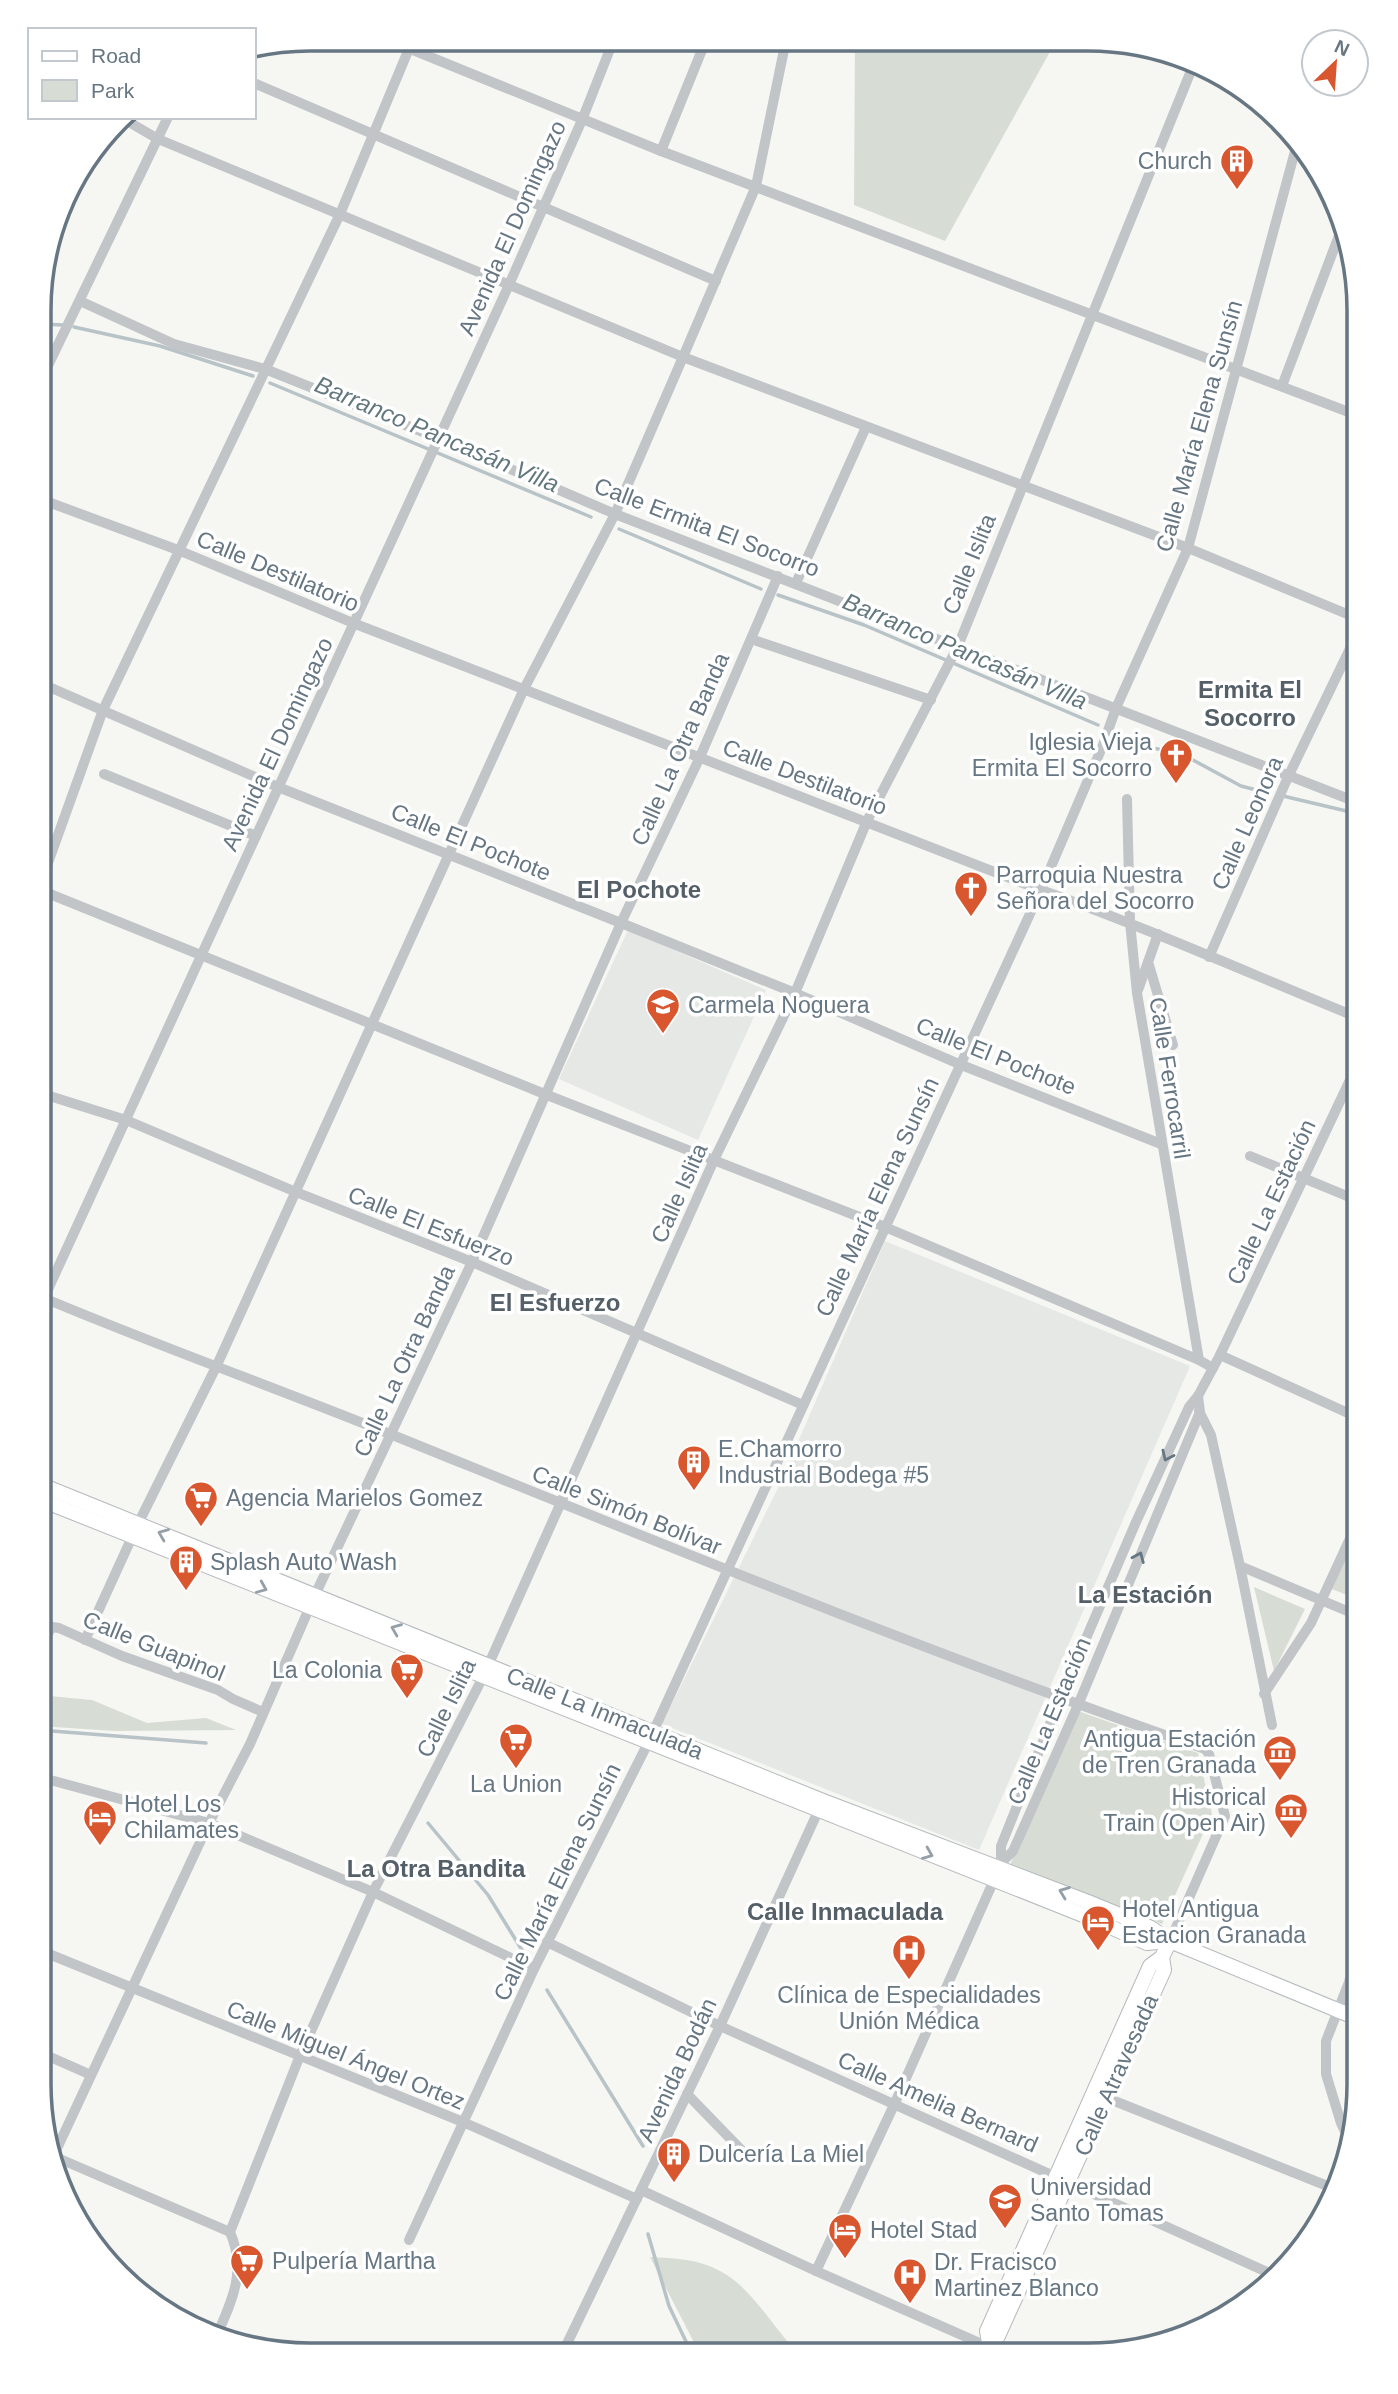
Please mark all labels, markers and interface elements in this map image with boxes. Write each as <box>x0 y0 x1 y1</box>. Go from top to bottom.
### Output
legend <box>28 28 256 119</box>
north arrow <box>1300 28 1370 98</box>
text: N <box>1331 36 1353 60</box>
text: Road <box>91 44 141 67</box>
text: Park <box>91 79 135 102</box>
street label: Avenida El Domingazo <box>453 117 571 339</box>
building icon: Church <box>1218 142 1256 191</box>
place label: Church <box>1138 148 1212 174</box>
street label: Calle María Elena Sunsín <box>1151 297 1247 555</box>
water label: Barranco Pancasán Villa <box>311 370 563 498</box>
street label: Calle Ermita El Socorro <box>591 472 823 582</box>
street label: Calle Islita <box>937 510 1001 618</box>
street label: Calle Destilatorio <box>193 525 363 617</box>
water label: Barranco Pancasán Villa <box>839 587 1091 715</box>
street label: Avenida El Domingazo <box>216 633 338 855</box>
street label: Calle La Otra Banda <box>626 648 734 849</box>
district label: Ermita El Socorro <box>1198 676 1302 731</box>
place label: Iglesia Vieja Ermita El Socorro <box>972 729 1152 781</box>
street label: Calle Destilatorio <box>719 734 891 820</box>
church icon: Iglesia Vieja Ermita El Socorro <box>1157 736 1195 785</box>
street label: Calle Leonora <box>1206 752 1288 894</box>
street label: Calle El Pochote <box>387 798 555 886</box>
place label: Parroquia Nuestra Señora del Socorro <box>996 862 1194 914</box>
church icon: Parroquia Nuestra Señora del Socorro <box>952 869 990 918</box>
district label: El Pochote <box>577 876 701 903</box>
school or university icon: Carmela Noguera <box>644 986 682 1035</box>
place label: Carmela Noguera <box>688 992 870 1018</box>
street label: Calle Ferrocarril <box>1144 995 1196 1161</box>
street label: Calle El Pochote <box>912 1012 1080 1100</box>
street label: Calle María Elena Sunsín <box>810 1073 944 1321</box>
street label: Calle La Estación <box>1221 1115 1321 1289</box>
street label: Calle Islita <box>646 1139 713 1247</box>
street label: Calle El Esfuerzo <box>344 1181 518 1271</box>
street label: Calle La Otra Banda <box>348 1261 460 1461</box>
district label: El Esfuerzo <box>490 1289 620 1316</box>
place label: E.Chamorro Industrial Bodega #5 <box>718 1436 929 1488</box>
building icon: E.Chamorro Industrial Bodega #5 <box>675 1443 713 1492</box>
one-way arrow <box>1161 1449 1175 1461</box>
street label: Calle Simón Bolívar <box>528 1460 726 1560</box>
supermarket icon: Agencia Marielos Gomez <box>182 1479 220 1528</box>
place label: Agencia Marielos Gomez <box>226 1485 483 1511</box>
one-way arrow <box>158 1528 170 1542</box>
building icon: Splash Auto Wash <box>167 1543 205 1592</box>
place label: Splash Auto Wash <box>210 1549 397 1575</box>
one-way arrow <box>1131 1551 1145 1563</box>
one-way arrow <box>255 1580 267 1594</box>
district label: La Estación <box>1078 1581 1212 1608</box>
street label: Calle Guapinol <box>79 1606 229 1686</box>
one-way arrow <box>391 1623 403 1637</box>
street label: Calle La Estación <box>1002 1634 1096 1808</box>
supermarket icon: La Colonia <box>388 1651 426 1700</box>
street label: Calle Islita <box>411 1654 481 1761</box>
place label: La Colonia <box>272 1657 382 1683</box>
street label: Calle La Inmaculada <box>503 1662 707 1764</box>
supermarket icon: La Union <box>497 1721 535 1770</box>
place label: Antigua Estación de Tren Granada <box>1082 1726 1256 1778</box>
museum icon: Antigua Estación de Tren Granada <box>1261 1733 1299 1782</box>
street label: Calle María Elena Sunsín <box>488 1759 626 2005</box>
place label: La Union <box>470 1771 562 1797</box>
place label: Historical Train (Open Air) <box>1103 1784 1266 1836</box>
place label: Hotel Los Chilamates <box>124 1791 239 1843</box>
museum icon: Historical Train (Open Air) <box>1272 1791 1310 1840</box>
hotel icon: Hotel Los Chilamates <box>81 1798 119 1847</box>
one-way arrow <box>922 1846 934 1860</box>
district label: La Otra Bandita <box>347 1855 526 1882</box>
one-way arrow <box>1058 1887 1070 1901</box>
place label: Hotel Antigua Estacion Granada <box>1122 1896 1306 1948</box>
district label: Calle Inmaculada <box>747 1898 944 1925</box>
hotel icon: Hotel Antigua Estacion Granada <box>1079 1903 1117 1952</box>
hospital icon: Clínica de Especialidades Unión Médica <box>890 1932 928 1981</box>
place label: Clínica de Especialidades Unión Médica <box>777 1982 1041 2034</box>
street label: Calle Atravesada <box>1069 1990 1163 2160</box>
street label: Avenida Bodán <box>632 1994 722 2146</box>
street label: Calle Miguel Ángel Ortez <box>223 1995 469 2115</box>
street label: Calle Amelia Bernard <box>834 2046 1042 2158</box>
building icon: Dulcería La Miel <box>655 2135 693 2184</box>
place label: Dulcería La Miel <box>698 2141 864 2167</box>
place label: Universidad Santo Tomas <box>1030 2174 1164 2226</box>
school or university icon: Universidad Santo Tomas <box>986 2181 1024 2230</box>
hotel icon: Hotel Stad <box>826 2211 864 2260</box>
place label: Hotel Stad <box>870 2217 977 2243</box>
supermarket icon: Pulpería Martha <box>228 2242 266 2291</box>
place label: Pulpería Martha <box>272 2248 436 2274</box>
place label: Dr. Fracisco Martinez Blanco <box>934 2249 1099 2301</box>
hospital icon: Dr. Fracisco Martinez Blanco <box>891 2256 929 2305</box>

